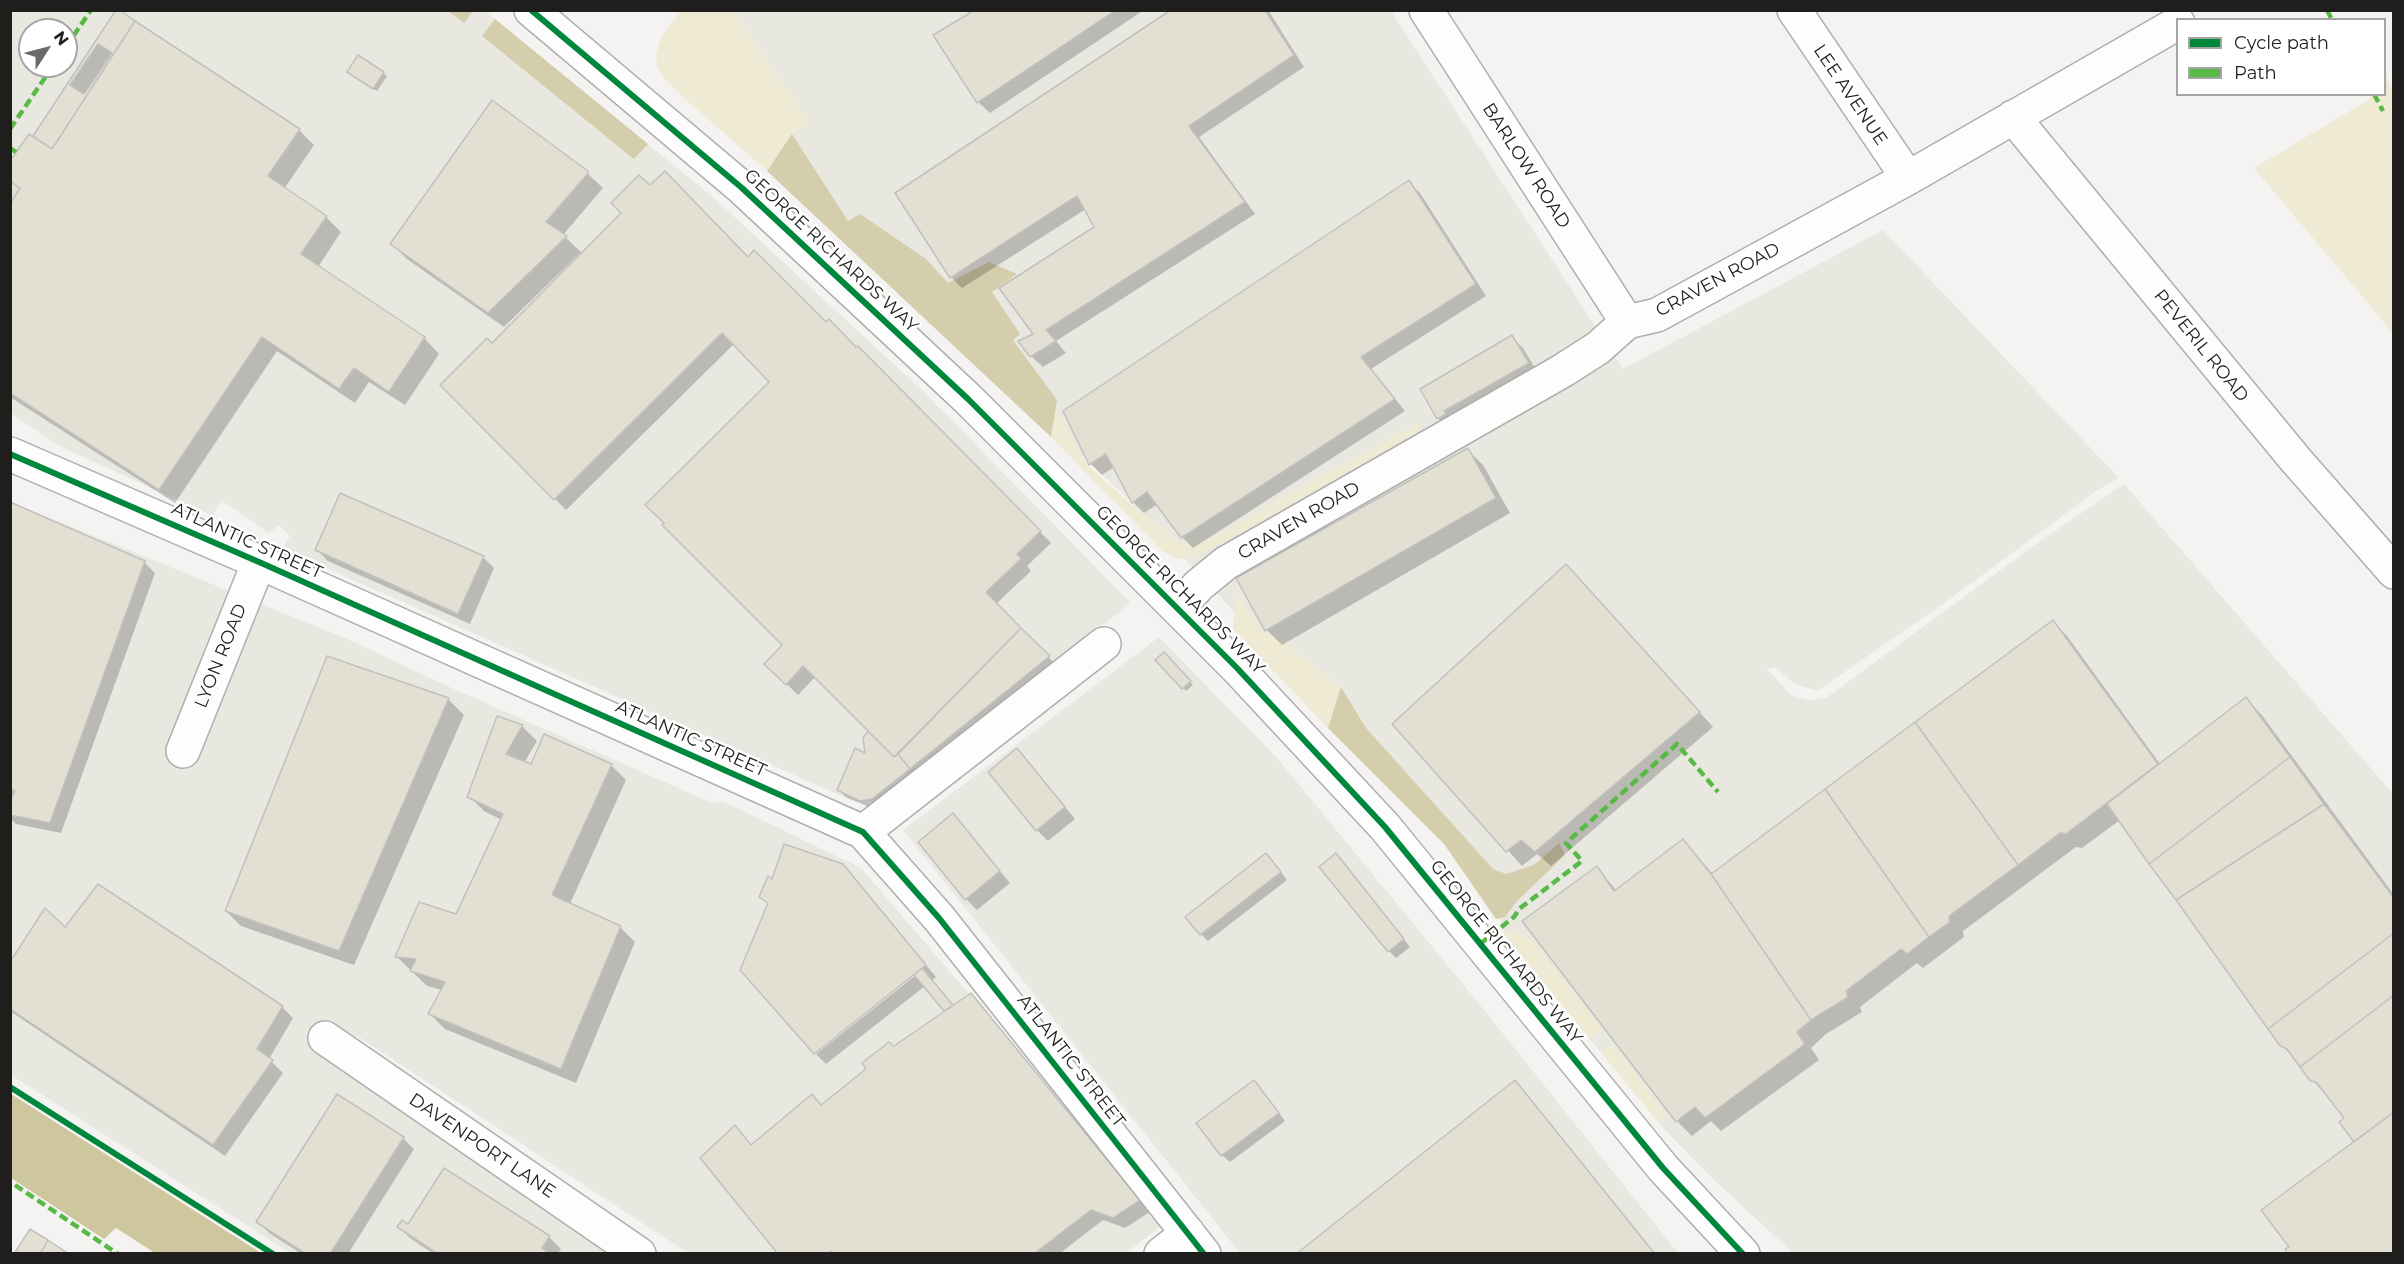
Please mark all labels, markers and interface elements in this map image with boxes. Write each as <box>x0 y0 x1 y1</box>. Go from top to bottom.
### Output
north arrow <box>18 18 78 78</box>
legend <box>2176 18 2386 96</box>
text: N <box>50 27 73 49</box>
text: Cycle path <box>2234 32 2329 54</box>
street label: LEE AVENUE <box>1808 40 1892 150</box>
text: Path <box>2234 62 2277 84</box>
street label: BARLOW ROAD <box>1477 99 1575 233</box>
street label: GEORGE RICHARDS WAY <box>740 165 922 337</box>
street label: CRAVEN ROAD <box>1652 238 1784 322</box>
street label: PEVERIL ROAD <box>2149 285 2253 407</box>
street label: CRAVEN ROAD <box>1234 477 1364 565</box>
street label: ATLANTIC STREET <box>168 498 326 584</box>
street label: GEORGE RICHARDS WAY <box>1091 501 1269 679</box>
street label: LYON ROAD <box>190 601 252 711</box>
street label: ATLANTIC STREET <box>612 696 770 782</box>
street label: GEORGE RICHARDS WAY <box>1425 856 1587 1048</box>
street label: ATLANTIC STREET <box>1012 990 1130 1132</box>
street label: DAVENPORT LANE <box>405 1089 559 1203</box>

